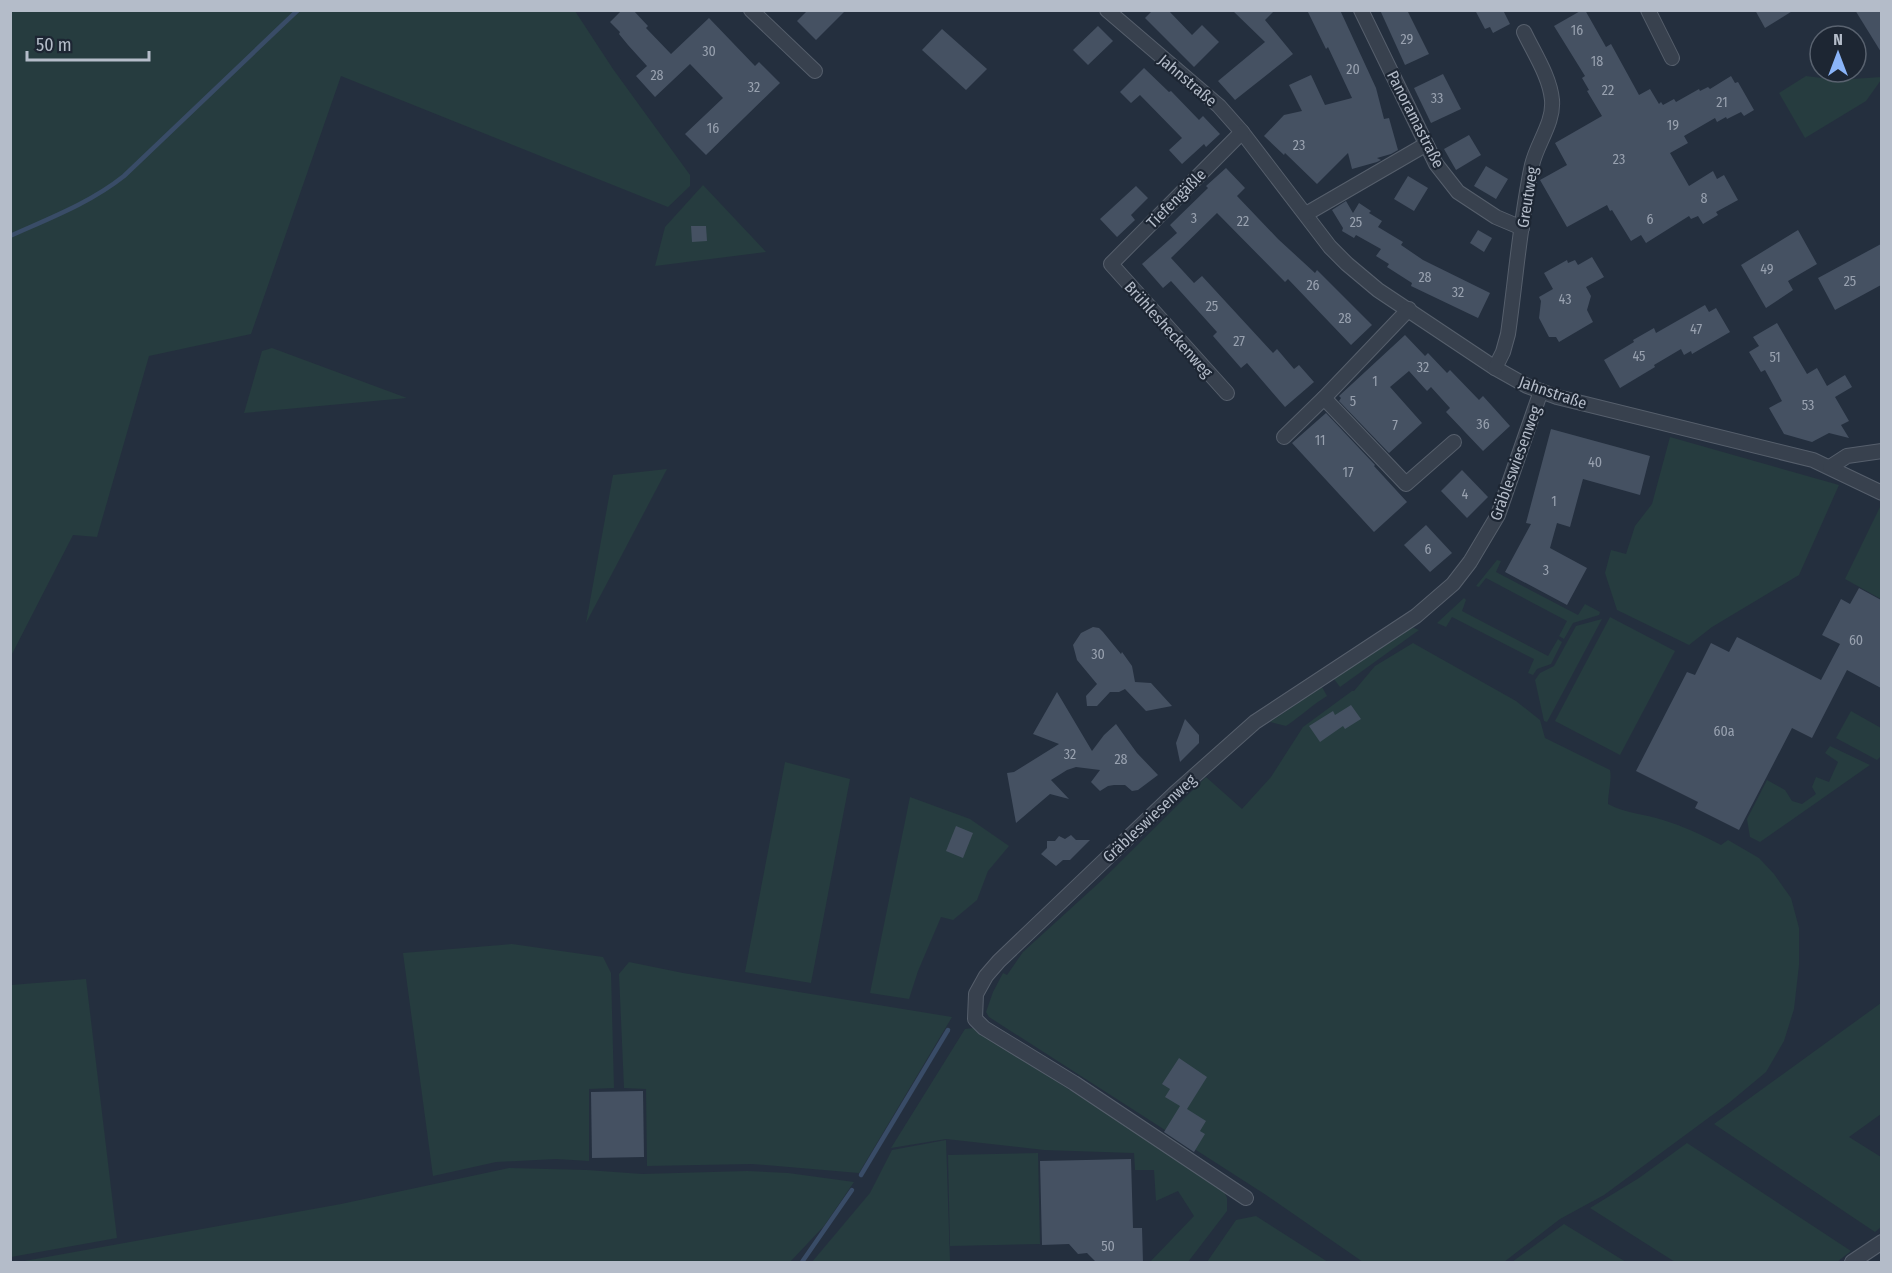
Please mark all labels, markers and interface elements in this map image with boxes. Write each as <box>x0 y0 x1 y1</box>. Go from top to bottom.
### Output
house number: 16 <box>1571 22 1583 39</box>
scale bar <box>27 24 148 62</box>
north arrow <box>1808 24 1868 84</box>
text: N <box>1833 30 1843 49</box>
house number: 29 <box>1401 31 1414 48</box>
text: 50 m <box>36 34 72 56</box>
house number: 30 <box>702 43 716 60</box>
street label: Jahnstraße <box>1155 50 1221 110</box>
house number: 18 <box>1591 53 1603 70</box>
house number: 20 <box>1346 61 1360 78</box>
house number: 28 <box>650 67 664 84</box>
street label: Panoramastraße <box>1383 67 1448 171</box>
house number: 32 <box>748 79 760 96</box>
house number: 22 <box>1602 82 1614 99</box>
house number: 33 <box>1431 90 1443 107</box>
house number: 21 <box>1716 94 1728 111</box>
house number: 19 <box>1667 117 1679 134</box>
house number: 16 <box>707 120 719 137</box>
house number: 23 <box>1293 137 1305 154</box>
house number: 23 <box>1613 151 1625 168</box>
street label: Tiefengäßle <box>1143 165 1210 232</box>
street label: Greutweg <box>1513 165 1542 229</box>
house number: 8 <box>1701 190 1708 207</box>
house number: 3 <box>1191 210 1197 227</box>
house number: 6 <box>1647 211 1654 228</box>
house number: 22 <box>1237 213 1249 230</box>
house number: 25 <box>1350 214 1362 231</box>
house number: 49 <box>1760 261 1774 278</box>
house number: 28 <box>1418 269 1432 286</box>
house number: 25 <box>1844 273 1856 290</box>
street label: Brühlesheckenweg <box>1120 277 1217 382</box>
house number: 26 <box>1306 277 1320 294</box>
house number: 32 <box>1452 284 1464 301</box>
house number: 43 <box>1559 291 1571 308</box>
house number: 25 <box>1206 298 1218 315</box>
house number: 28 <box>1338 310 1352 327</box>
house number: 47 <box>1690 321 1702 338</box>
house number: 27 <box>1233 333 1245 350</box>
house number: 45 <box>1632 348 1646 365</box>
house number: 51 <box>1769 349 1781 366</box>
house number: 32 <box>1417 359 1429 376</box>
street label: Jahnstraße <box>1516 372 1589 413</box>
house number: 1 <box>1372 373 1378 390</box>
house number: 5 <box>1350 393 1356 410</box>
house number: 53 <box>1802 397 1814 414</box>
street label: Gräbleswiesenweg <box>1486 403 1545 523</box>
house number: 36 <box>1476 416 1490 433</box>
house number: 7 <box>1392 417 1398 434</box>
house number: 11 <box>1315 432 1325 449</box>
house number: 40 <box>1588 454 1602 471</box>
house number: 17 <box>1342 464 1354 481</box>
house number: 4 <box>1462 486 1469 503</box>
house number: 1 <box>1551 493 1557 510</box>
house number: 6 <box>1425 541 1432 558</box>
house number: 3 <box>1543 562 1549 579</box>
house number: 60 <box>1849 632 1863 649</box>
house number: 30 <box>1091 646 1105 663</box>
house number: 60a <box>1713 723 1735 740</box>
house number: 32 <box>1064 746 1076 763</box>
house number: 28 <box>1114 751 1128 768</box>
street label: Gräbleswiesenweg <box>1099 770 1200 867</box>
house number: 50 <box>1101 1238 1115 1255</box>

